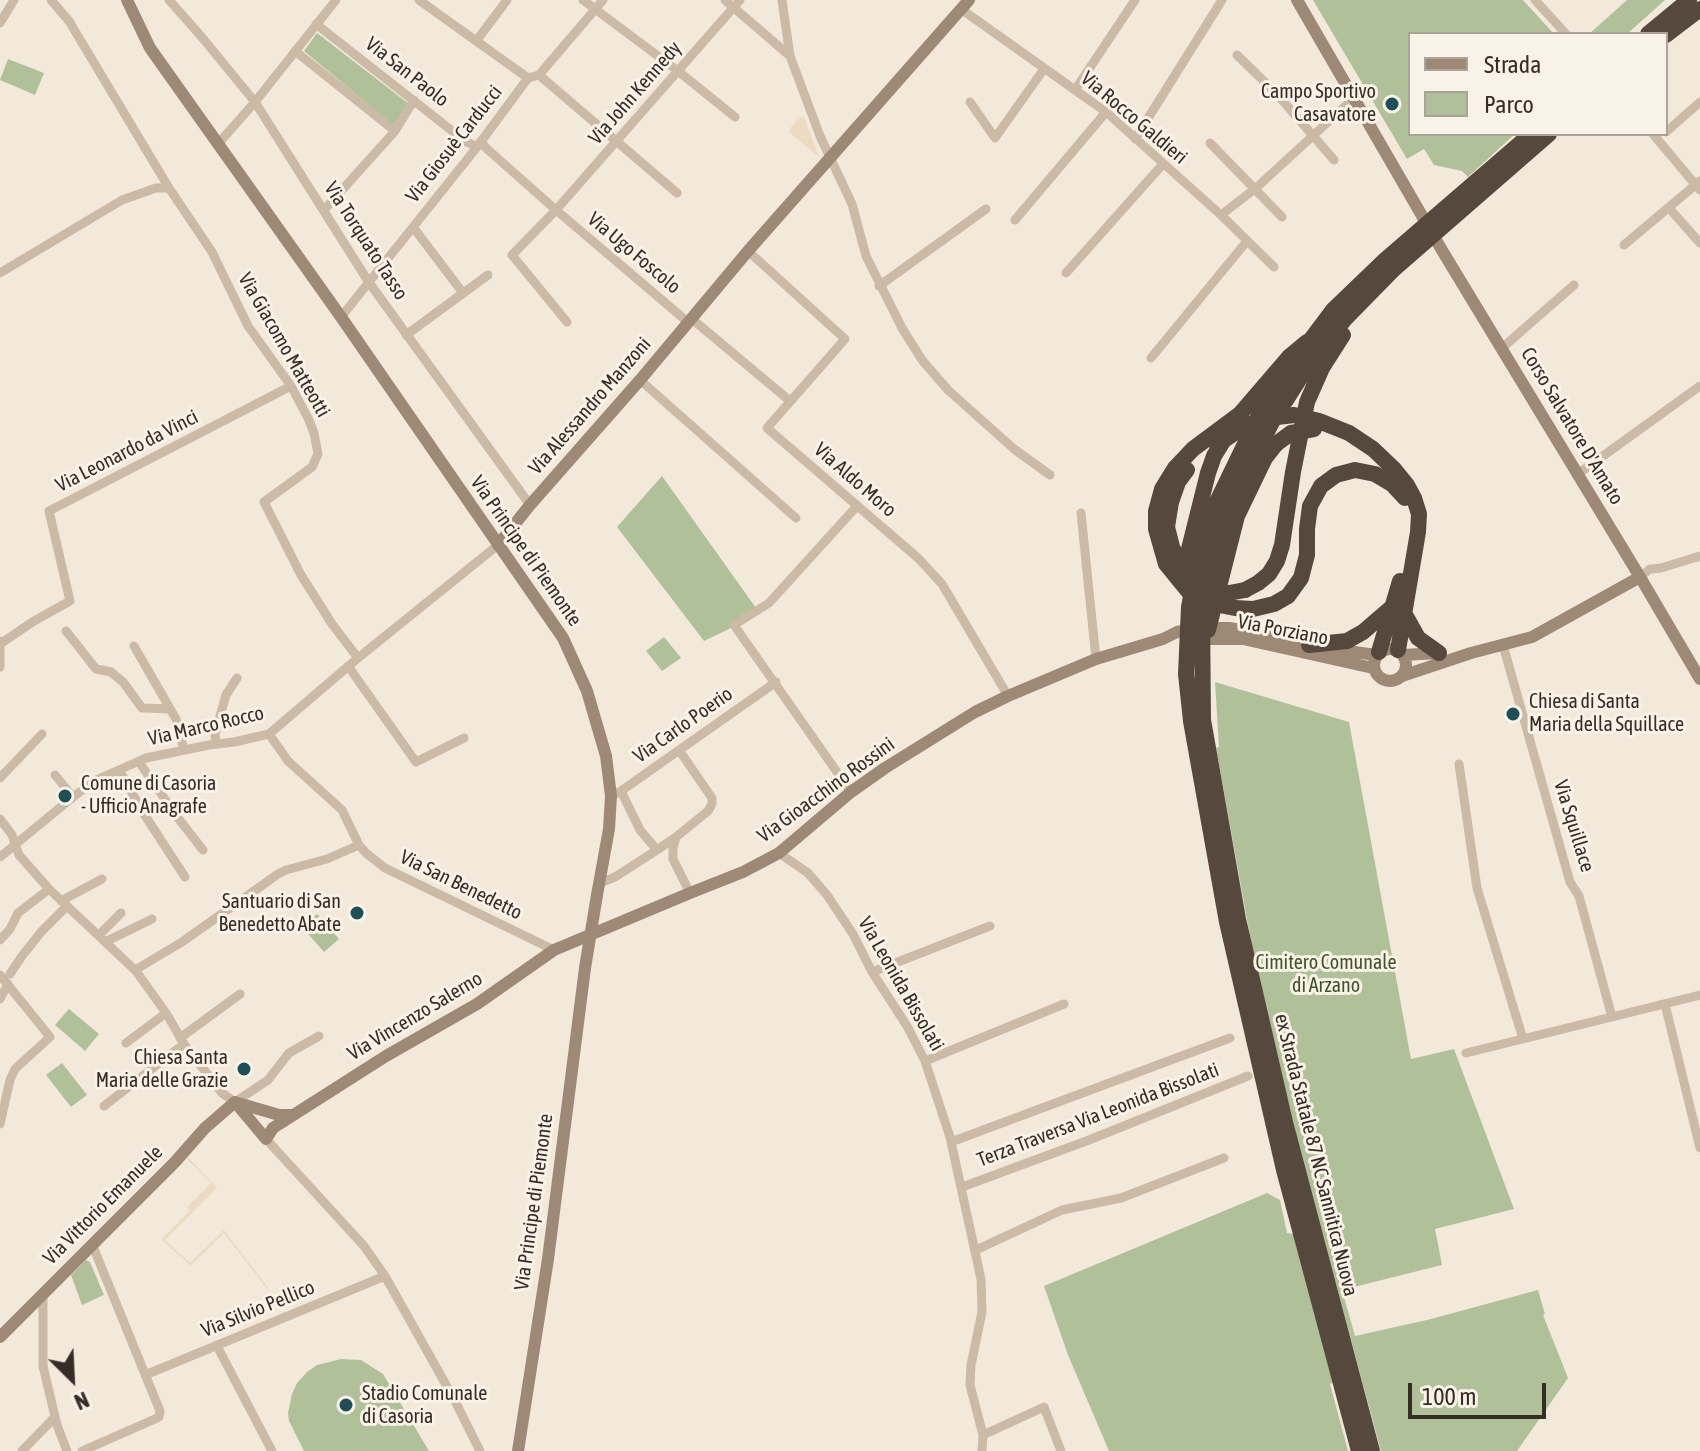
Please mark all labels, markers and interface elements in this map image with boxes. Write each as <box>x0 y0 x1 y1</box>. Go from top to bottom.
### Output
street label: Via San Paolo <box>361 32 453 112</box>
legend <box>1408 32 1668 136</box>
street label: Via John Kennedy <box>584 36 686 150</box>
text: Strada <box>1484 51 1541 78</box>
street label: Via Rocco Galdieri <box>1076 67 1192 169</box>
place label: Campo Sportivo Casavatore <box>1261 80 1376 127</box>
street label: Via Giosuè Carducci <box>401 81 507 207</box>
text: Parco <box>1484 91 1534 118</box>
marker: Campo Sportivo Casavatore <box>1383 95 1401 113</box>
street label: Via Torquato Tasso <box>319 178 413 304</box>
street label: Via Ugo Foscolo <box>583 207 685 299</box>
street label: Via Giacomo Matteotti <box>233 269 335 421</box>
street label: Via Alessandro Manzoni <box>524 332 656 480</box>
street label: Corso Salvatore D'Amato <box>1516 343 1628 509</box>
street label: Via Leonardo da Vinci <box>52 405 202 497</box>
street label: Via Aldo Moro <box>809 438 901 522</box>
street label: Via Principe di Piemonte <box>465 471 587 631</box>
street label: Via Porziano <box>1236 609 1330 651</box>
street label: Via Carlo Poerio <box>629 682 737 768</box>
place label: Chiesa di Santa Maria della Squillace <box>1529 690 1684 737</box>
street label: Via Marco Rocco <box>146 701 266 751</box>
marker: Chiesa di Santa Maria della Squillace <box>1504 705 1522 723</box>
street label: Via Gioacchino Rossini <box>753 732 899 848</box>
place label: Comune di Casoria - Ufficio Anagrafe <box>81 772 216 819</box>
street label: Via Squillace <box>1549 777 1599 875</box>
marker: Comune di Casoria - Ufficio Anagrafe <box>56 787 74 805</box>
street label: Via San Benedetto <box>396 845 526 925</box>
place label: Santuario di San Benedetto Abate <box>219 890 341 937</box>
marker: Santuario di San Benedetto Abate <box>348 904 366 922</box>
street label: Via Leonida Bissolati <box>853 913 949 1055</box>
park label: Cimitero Comunale di Arzano <box>1256 951 1396 998</box>
street label: Via Vincenzo Salerno <box>343 966 487 1066</box>
street label: ex Strada Statale 87 NC Sannitica Nuova <box>1269 1011 1363 1299</box>
place label: Chiesa Santa Maria delle Grazie <box>96 1046 228 1093</box>
street label: Terza Traversa Via Leonida Bissolati <box>974 1058 1222 1172</box>
marker: Chiesa Santa Maria delle Grazie <box>235 1060 253 1078</box>
street label: Via Principe di Piemonte <box>510 1112 558 1292</box>
street label: Via Vittorio Emanuele <box>38 1140 168 1270</box>
street label: Via Silvio Pellico <box>198 1275 318 1343</box>
north arrow <box>32 1339 112 1419</box>
scale bar <box>1412 1367 1550 1417</box>
place label: Stadio Comunale di Casoria <box>362 1382 487 1429</box>
text: 100 m <box>1422 1383 1476 1410</box>
text: N <box>71 1386 93 1415</box>
marker: Stadio Comunale di Casoria <box>337 1396 355 1414</box>

